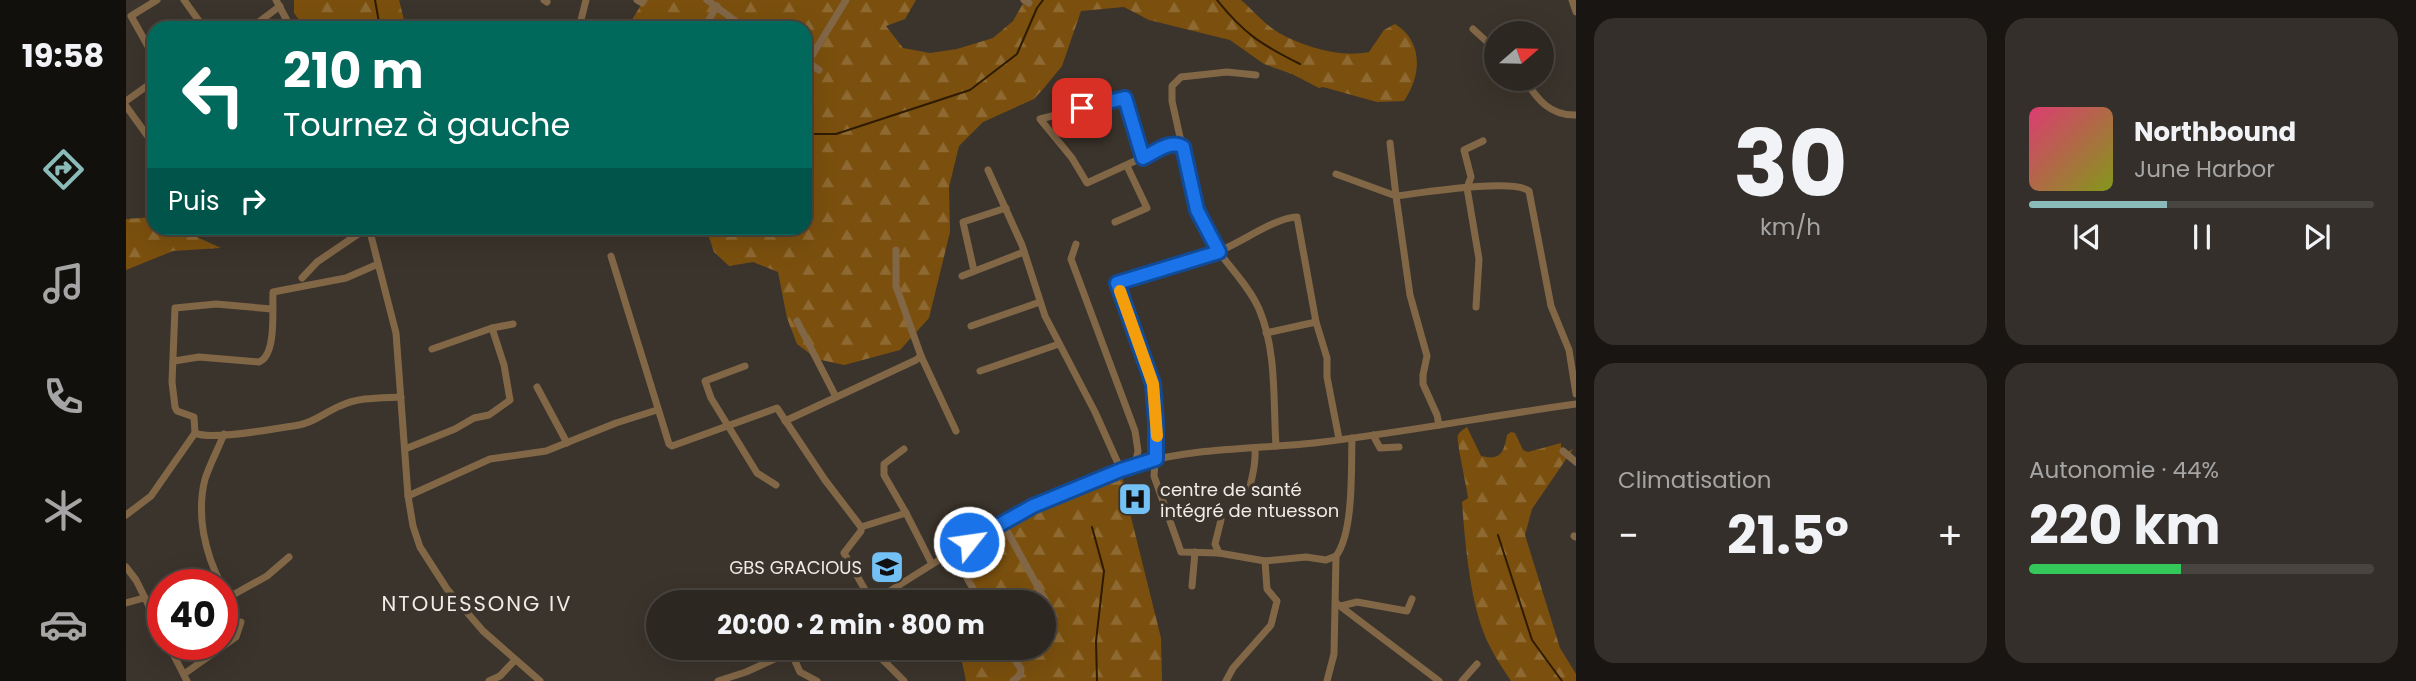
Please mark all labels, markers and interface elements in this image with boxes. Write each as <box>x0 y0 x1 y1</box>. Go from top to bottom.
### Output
north arrow <box>1484 21 1554 91</box>
map controls <box>1484 21 1554 91</box>
text: 19:58 <box>22 33 104 78</box>
text: 210 m <box>283 37 424 105</box>
icon: left <box>168 49 259 140</box>
pin <box>1052 78 1112 138</box>
icon: arrive <box>1063 89 1101 127</box>
text: 30 <box>1733 100 1848 228</box>
text: Tournez à gauche <box>283 102 570 147</box>
text: Northbound <box>2134 114 2296 150</box>
icon: directions <box>39 145 88 194</box>
text: June Harbor <box>2134 153 2275 185</box>
icon: right <box>234 182 272 220</box>
text: Puis <box>168 183 220 219</box>
text: km/h <box>1760 211 1821 243</box>
icon: previous <box>2068 218 2106 256</box>
icon: pause <box>2183 218 2221 256</box>
icon: next <box>2298 218 2336 256</box>
icon: music <box>39 259 88 308</box>
icon: phone <box>39 372 88 421</box>
text: Autonomie · 44% <box>2029 454 2219 486</box>
text: Climatisation <box>1618 464 1771 496</box>
place label: centre de santé intégré de ntuesson <box>1160 477 1339 523</box>
hospital icon: centre de santé intégré de ntuesson <box>1116 480 1154 518</box>
icon: climate <box>39 486 88 535</box>
text: 220 km <box>2029 489 2221 562</box>
text: 21.5° <box>1727 499 1849 572</box>
position arrow <box>932 505 1006 579</box>
text: − <box>1618 509 1639 562</box>
text: + <box>1937 509 1963 562</box>
school or university icon: GBS GRACIOUS <box>868 548 906 586</box>
place label: GBS GRACIOUS <box>729 555 862 580</box>
speed limit sign: 40 <box>147 569 238 660</box>
district label: NTOUESSONG IV <box>382 589 572 618</box>
icon: car <box>39 600 88 649</box>
text: 20:00 · 2 min · 800 m <box>717 607 985 643</box>

